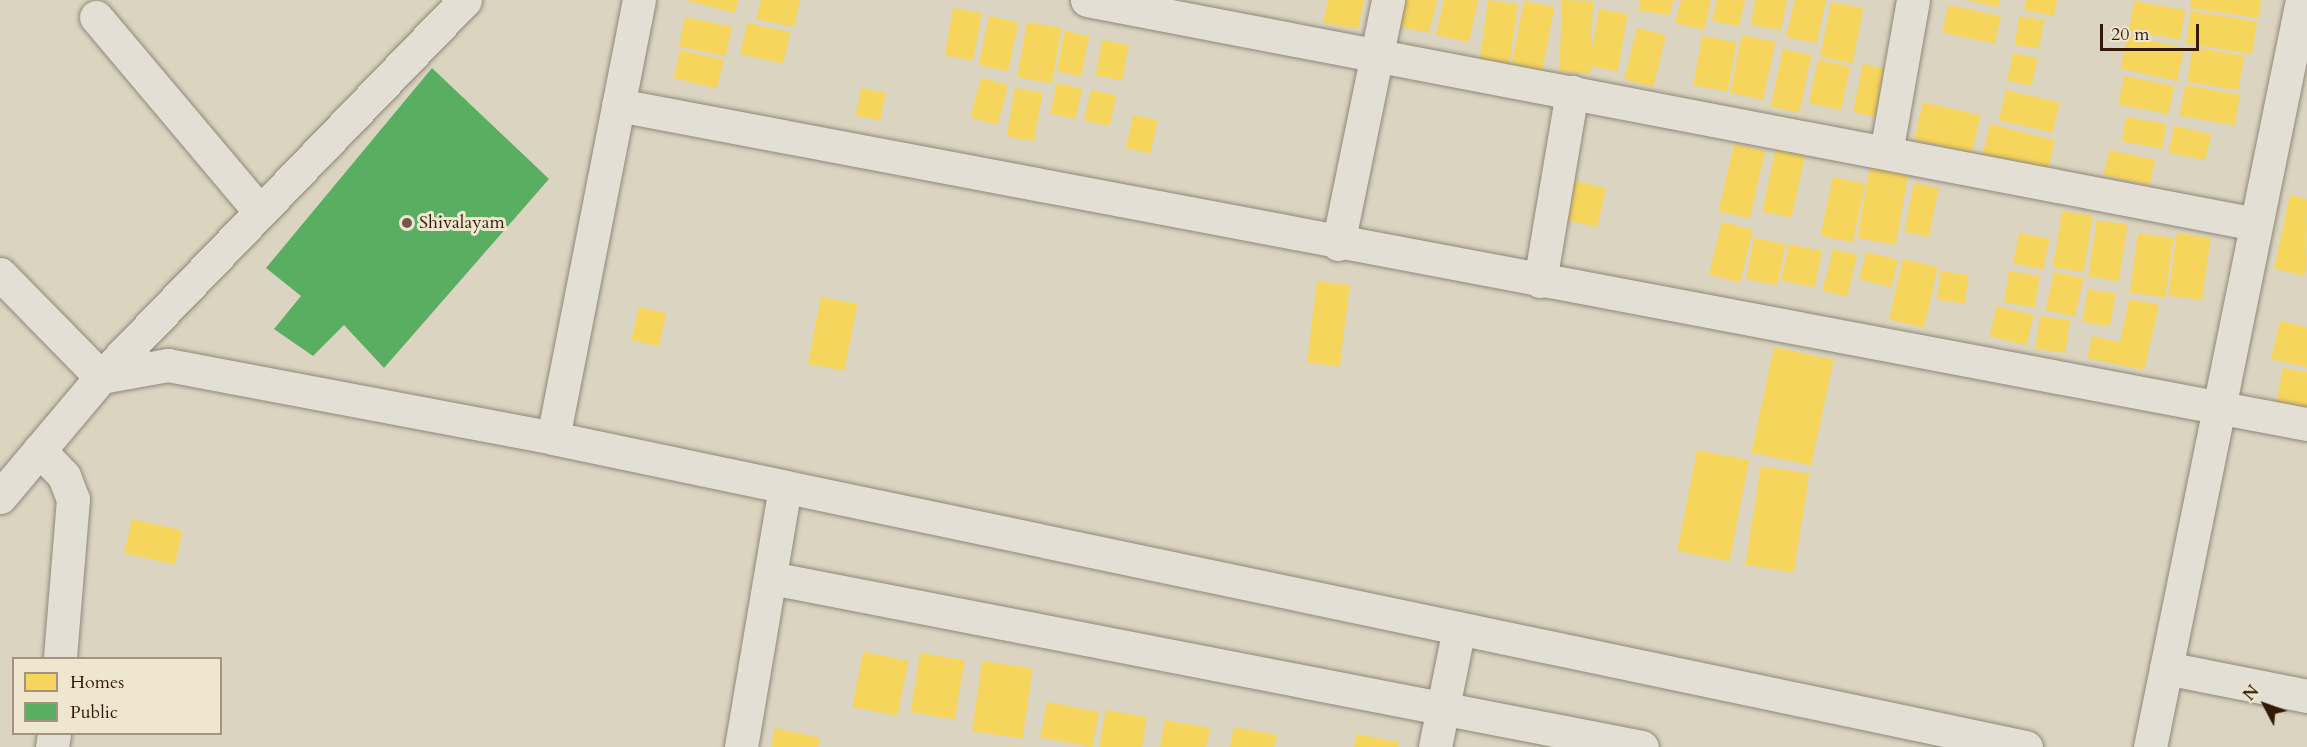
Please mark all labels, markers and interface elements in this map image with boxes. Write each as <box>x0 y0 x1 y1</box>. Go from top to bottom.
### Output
scale bar <box>2103 12 2202 50</box>
text: 20 m <box>2111 22 2150 47</box>
place label: Shivalayam <box>419 212 505 234</box>
marker: Shivalayam <box>400 216 414 230</box>
legend <box>12 657 222 735</box>
text: Homes <box>70 670 124 695</box>
north arrow <box>2235 675 2295 735</box>
text: N <box>2239 681 2264 706</box>
text: Public <box>70 700 118 725</box>

